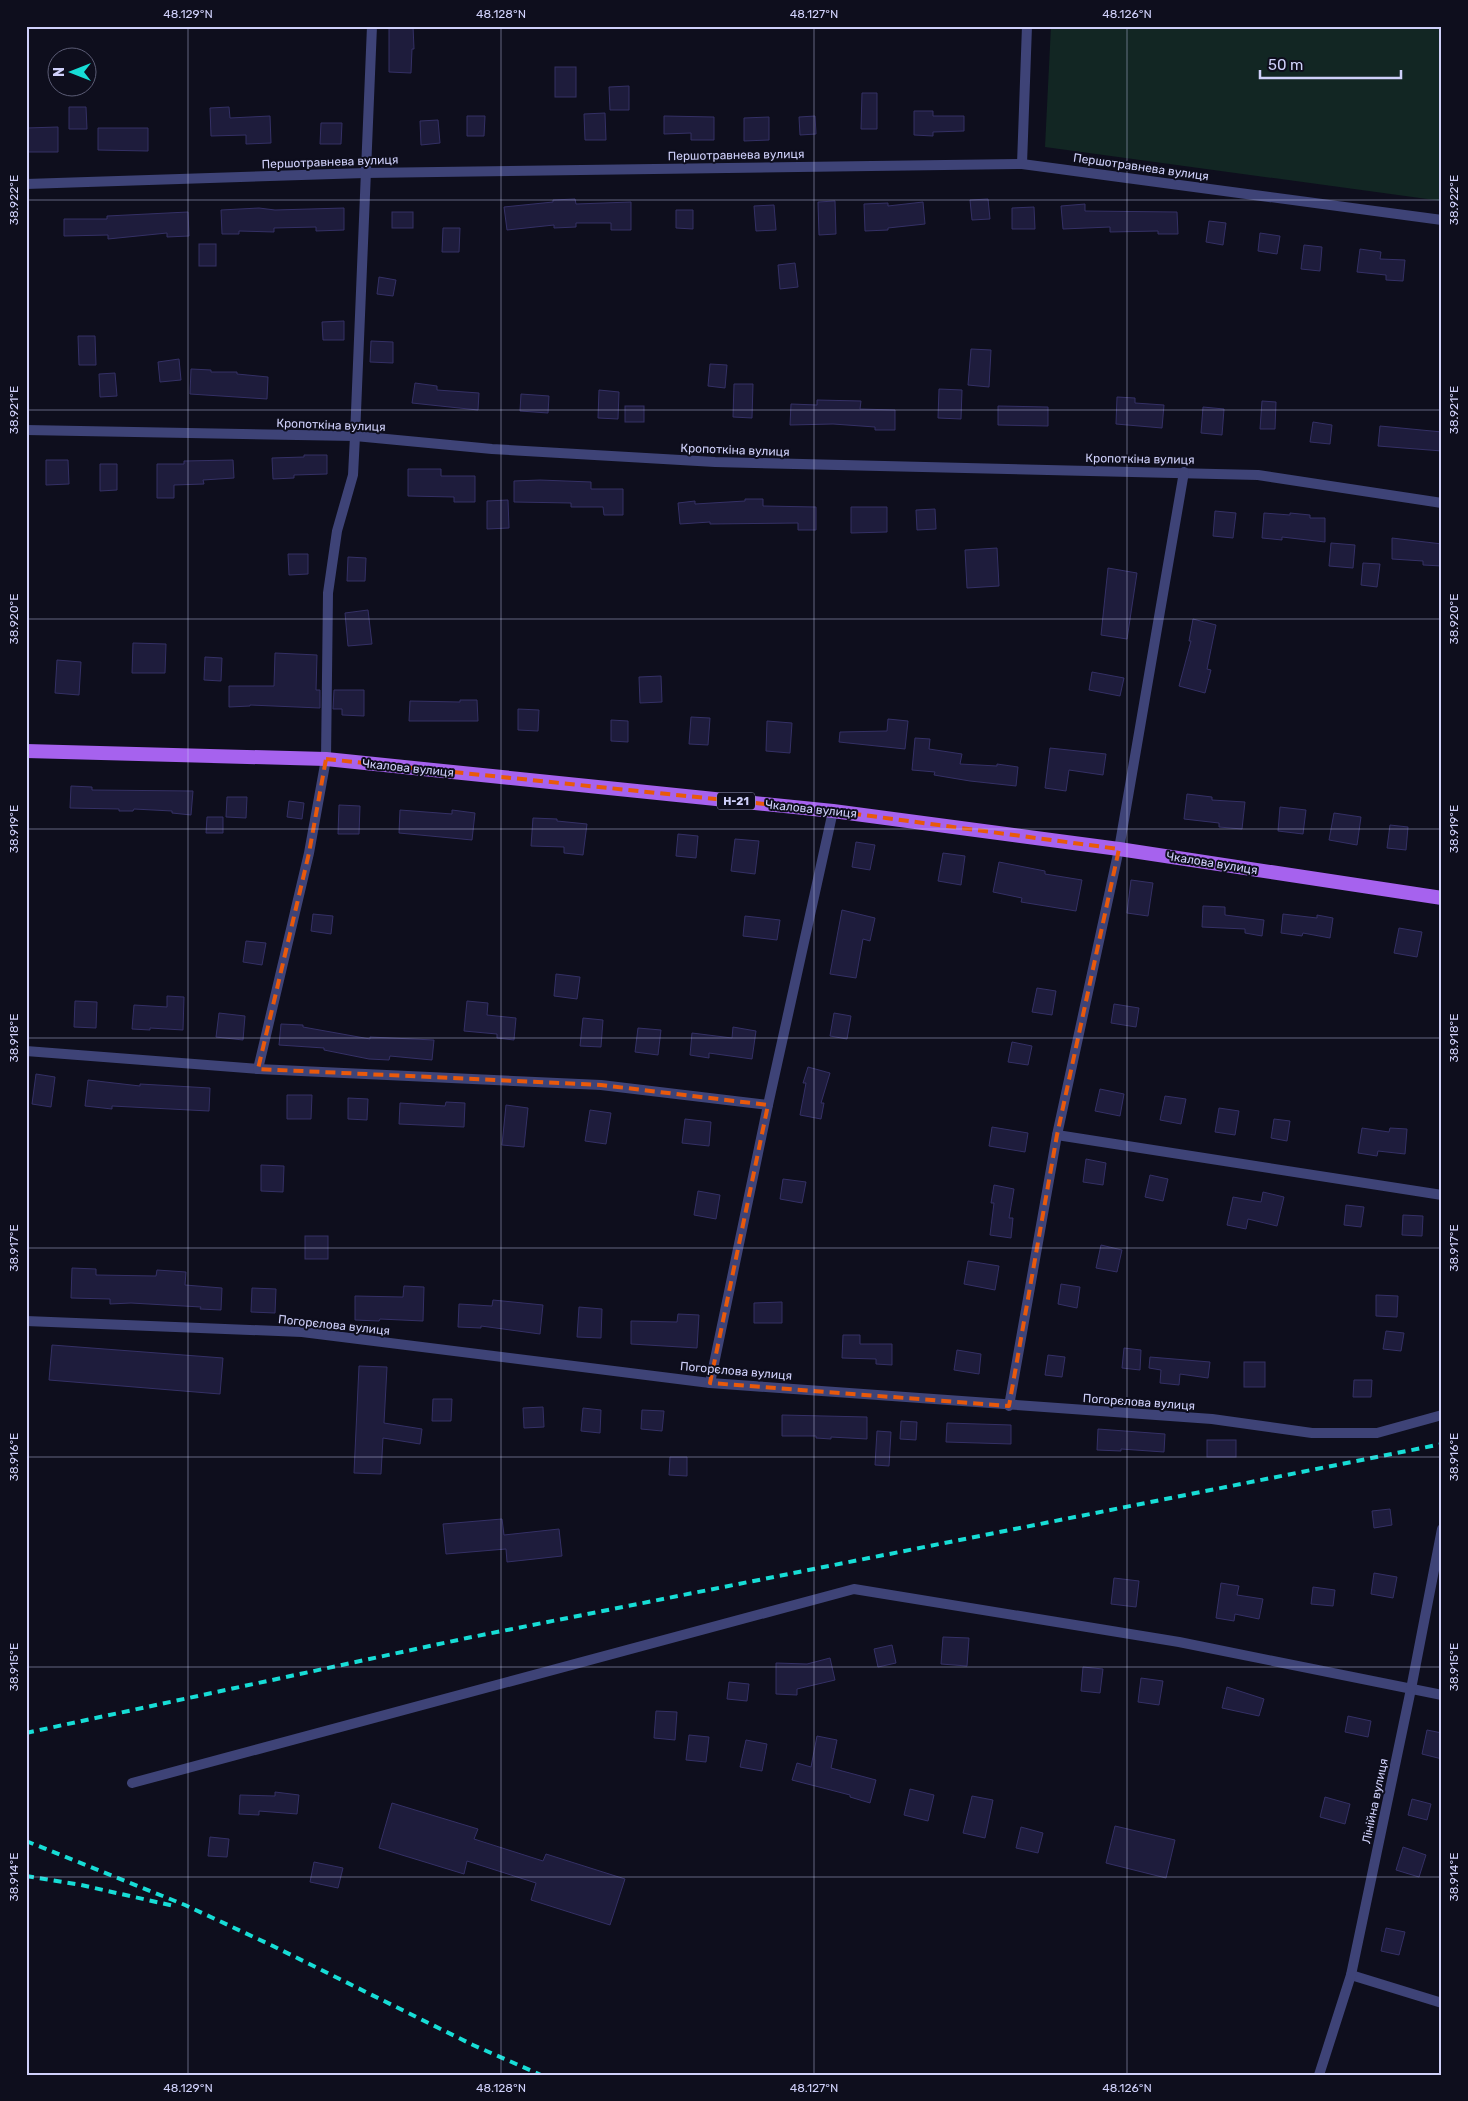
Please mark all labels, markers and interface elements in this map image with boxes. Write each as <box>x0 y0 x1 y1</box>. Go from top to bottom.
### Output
text: 48.129°N <box>163 7 213 21</box>
text: 48.128°N <box>476 7 526 21</box>
text: 48.127°N <box>790 7 838 21</box>
text: 48.126°N <box>1102 7 1152 21</box>
north arrow <box>48 48 98 98</box>
scale bar <box>1260 48 1402 80</box>
text: 50 m <box>1268 56 1303 74</box>
text: N <box>51 67 68 77</box>
street label: Першотравнева вулиця <box>667 147 805 163</box>
street label: Першотравнева вулиця <box>1072 151 1210 183</box>
street label: Першотравнева вулиця <box>261 153 399 171</box>
text: 38.922°E <box>7 175 21 225</box>
text: 38.922°E <box>1447 175 1461 225</box>
text: 38.921°E <box>7 386 21 434</box>
text: 38.921°E <box>1447 386 1461 434</box>
street label: Кропоткіна вулиця <box>276 416 386 434</box>
street label: Кропоткіна вулиця <box>680 441 790 459</box>
street label: Кропоткіна вулиця <box>1085 451 1195 467</box>
text: 38.920°E <box>7 594 21 644</box>
text: 38.920°E <box>1447 594 1461 644</box>
street label: Чкалова вулиця <box>361 756 455 780</box>
road number: Н-21 <box>717 792 755 809</box>
street label: Чкалова вулиця <box>764 797 858 821</box>
text: 38.919°E <box>7 805 21 853</box>
text: 38.919°E <box>1447 805 1461 853</box>
street label: Чкалова вулиця <box>1165 849 1259 877</box>
text: 38.918°E <box>7 1013 21 1063</box>
text: 38.918°E <box>1447 1013 1461 1063</box>
text: 38.917°E <box>7 1224 21 1272</box>
text: 38.917°E <box>1447 1224 1461 1272</box>
street label: Погорєлова вулиця <box>277 1312 391 1338</box>
street label: Погорєлова вулиця <box>679 1359 793 1383</box>
street label: Погорєлова вулиця <box>1082 1391 1196 1413</box>
text: 38.916°E <box>7 1433 21 1481</box>
text: 38.916°E <box>1447 1433 1461 1481</box>
text: 38.915°E <box>7 1643 21 1691</box>
text: 38.915°E <box>1447 1643 1461 1691</box>
street label: Лінійна вулиця <box>1359 1757 1391 1845</box>
text: 38.914°E <box>7 1853 21 1901</box>
text: 38.914°E <box>1447 1853 1461 1901</box>
text: 48.129°N <box>163 2081 213 2095</box>
text: 48.128°N <box>476 2081 526 2095</box>
text: 48.127°N <box>790 2081 838 2095</box>
text: 48.126°N <box>1102 2081 1152 2095</box>

